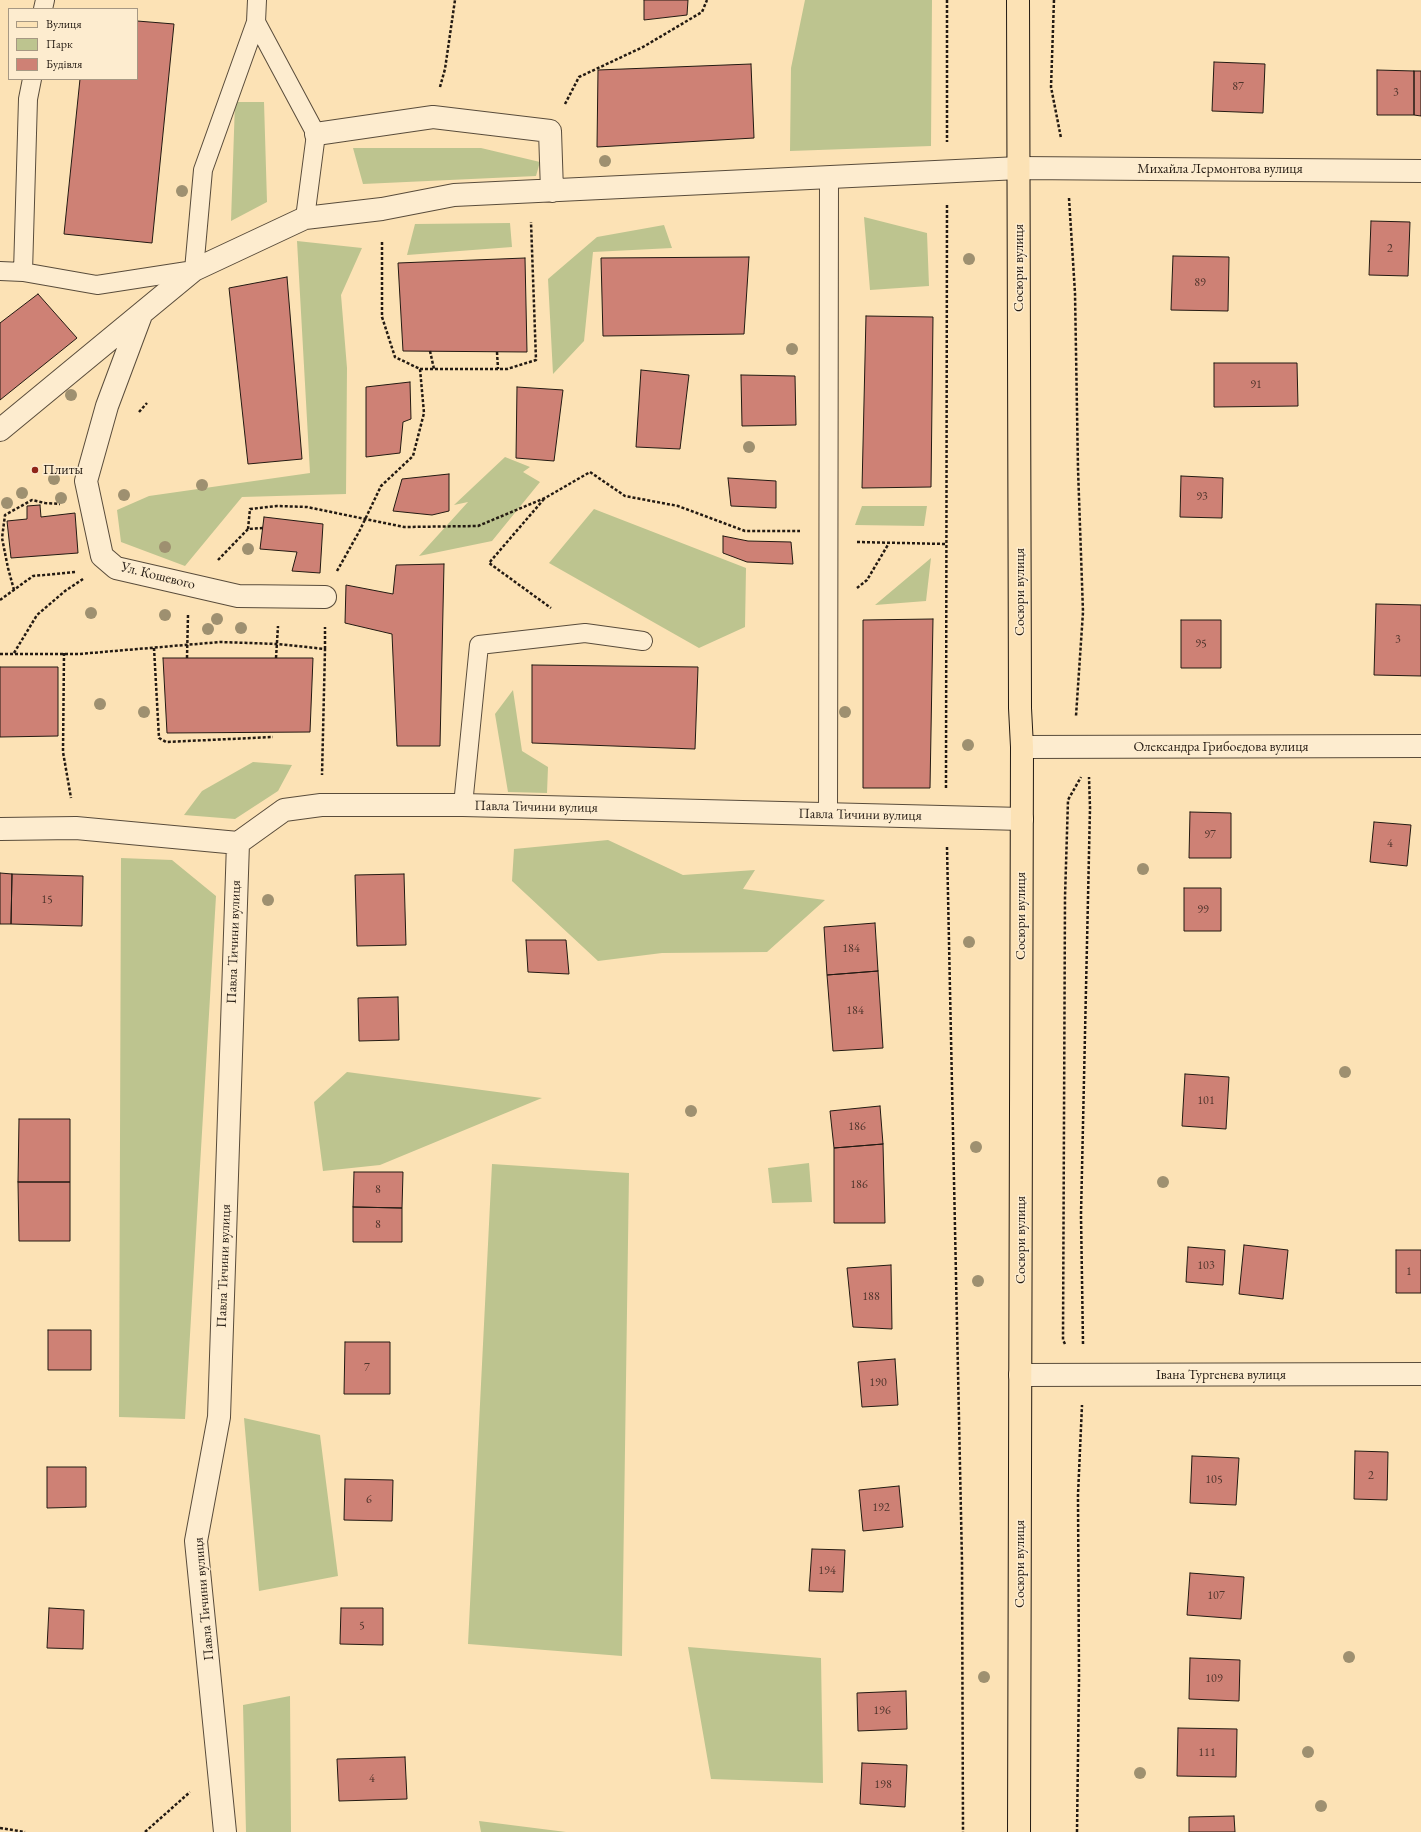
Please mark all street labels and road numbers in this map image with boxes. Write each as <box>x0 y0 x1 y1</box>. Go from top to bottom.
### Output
street label: Михайла Лермонтова вулиця <box>1137 161 1303 177</box>
street label: Сосюри вулиця <box>1011 224 1027 312</box>
street label: Сосюри вулиця <box>1012 548 1028 636</box>
street label: Ул. Кошевого <box>119 559 197 593</box>
street label: Олександра Грибоєдова вулиця <box>1133 739 1309 755</box>
street label: Павла Тичини вулиця <box>474 798 598 816</box>
street label: Павла Тичини вулиця <box>798 806 922 824</box>
street label: Сосюри вулиця <box>1013 872 1029 960</box>
street label: Павла Тичини вулиця <box>223 880 245 1004</box>
street label: Сосюри вулиця <box>1013 1196 1029 1284</box>
street label: Павла Тичини вулиця <box>213 1204 235 1328</box>
street label: Івана Тургенєва вулиця <box>1156 1367 1286 1383</box>
street label: Сосюри вулиця <box>1012 1520 1028 1608</box>
street label: Павла Тичини вулиця <box>190 1537 218 1661</box>

